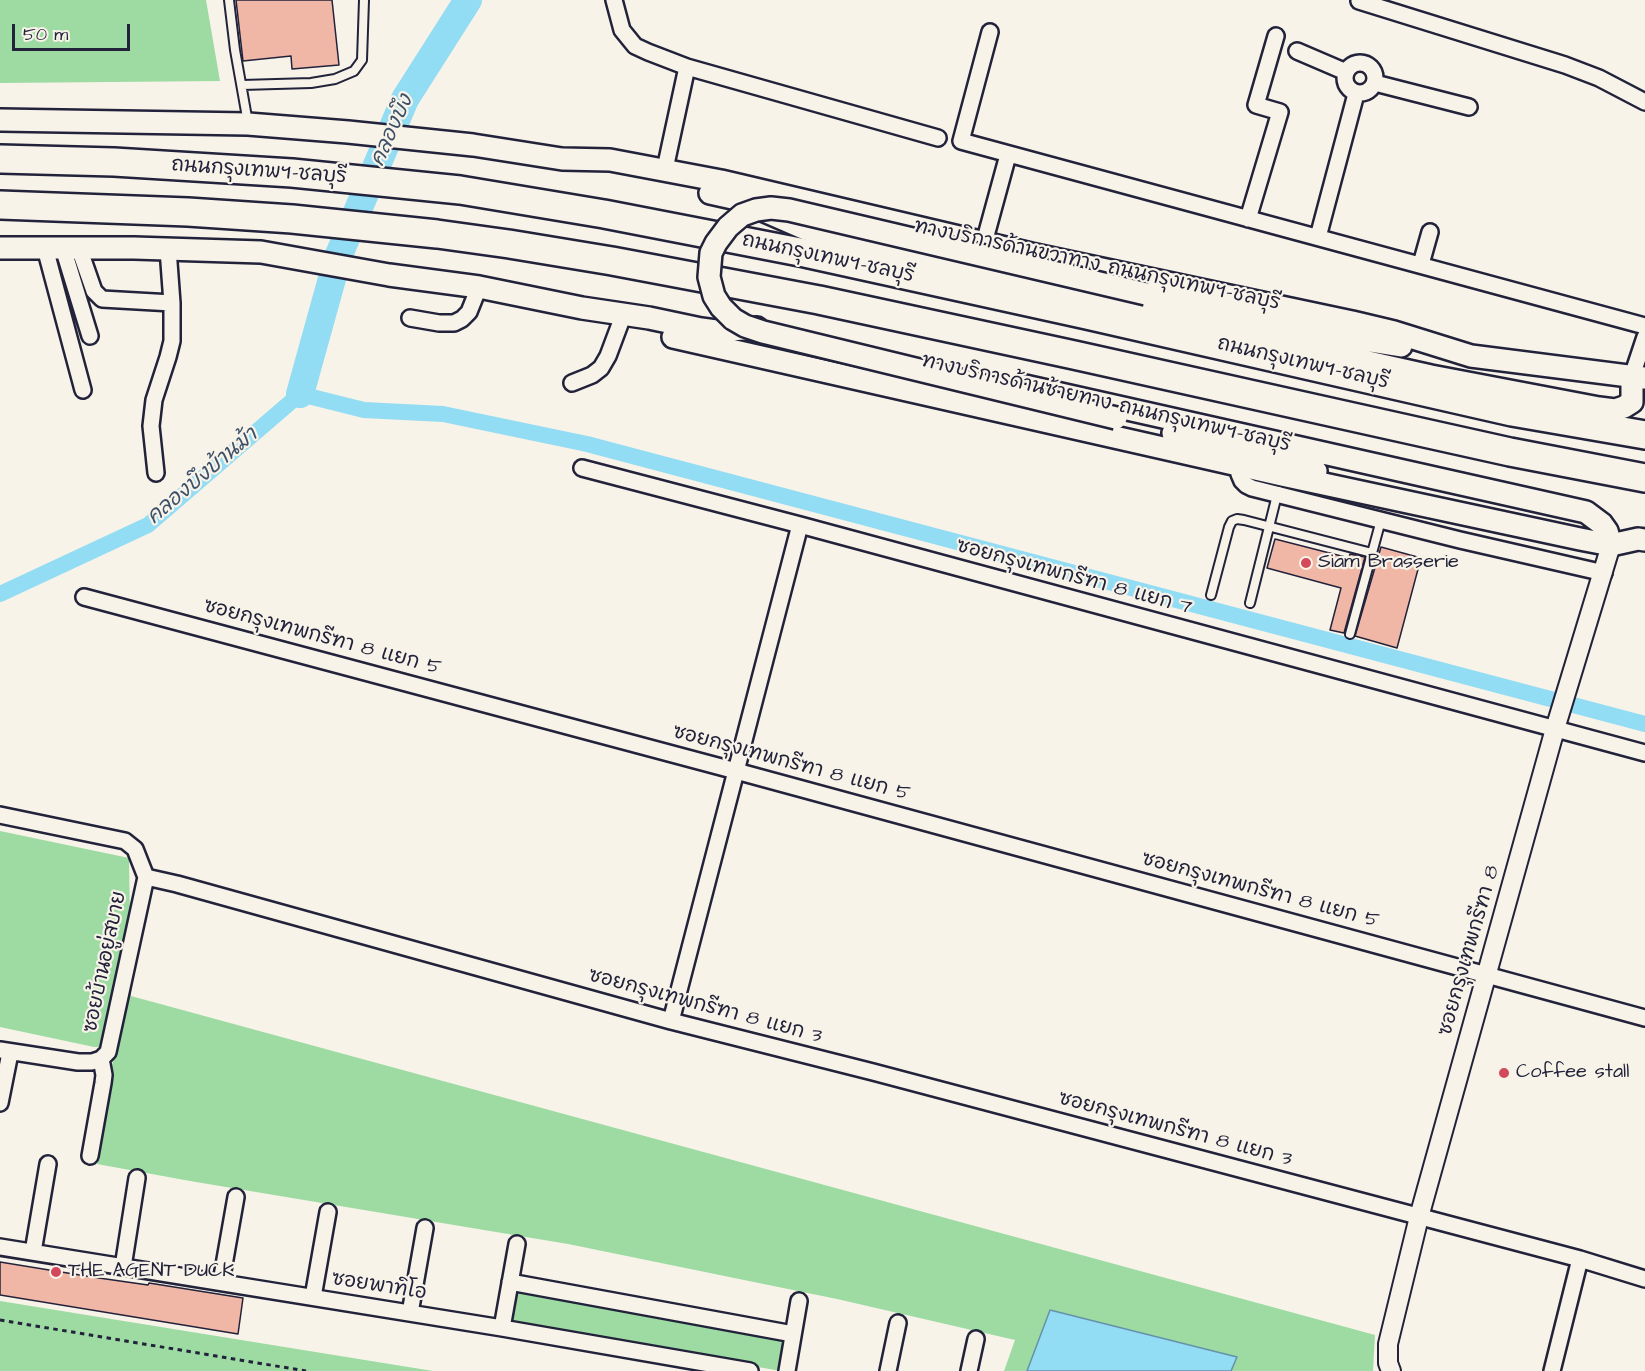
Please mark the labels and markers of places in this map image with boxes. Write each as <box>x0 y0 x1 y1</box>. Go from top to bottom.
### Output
place label: Siam Brasserie <box>1318 551 1459 575</box>
marker: Siam Brasserie <box>1299 556 1313 570</box>
place label: Coffee stall <box>1516 1061 1629 1085</box>
marker: Coffee stall <box>1497 1066 1511 1080</box>
place label: THE AGENT DUCK <box>68 1260 234 1284</box>
marker: THE AGENT DUCK <box>49 1265 63 1279</box>

